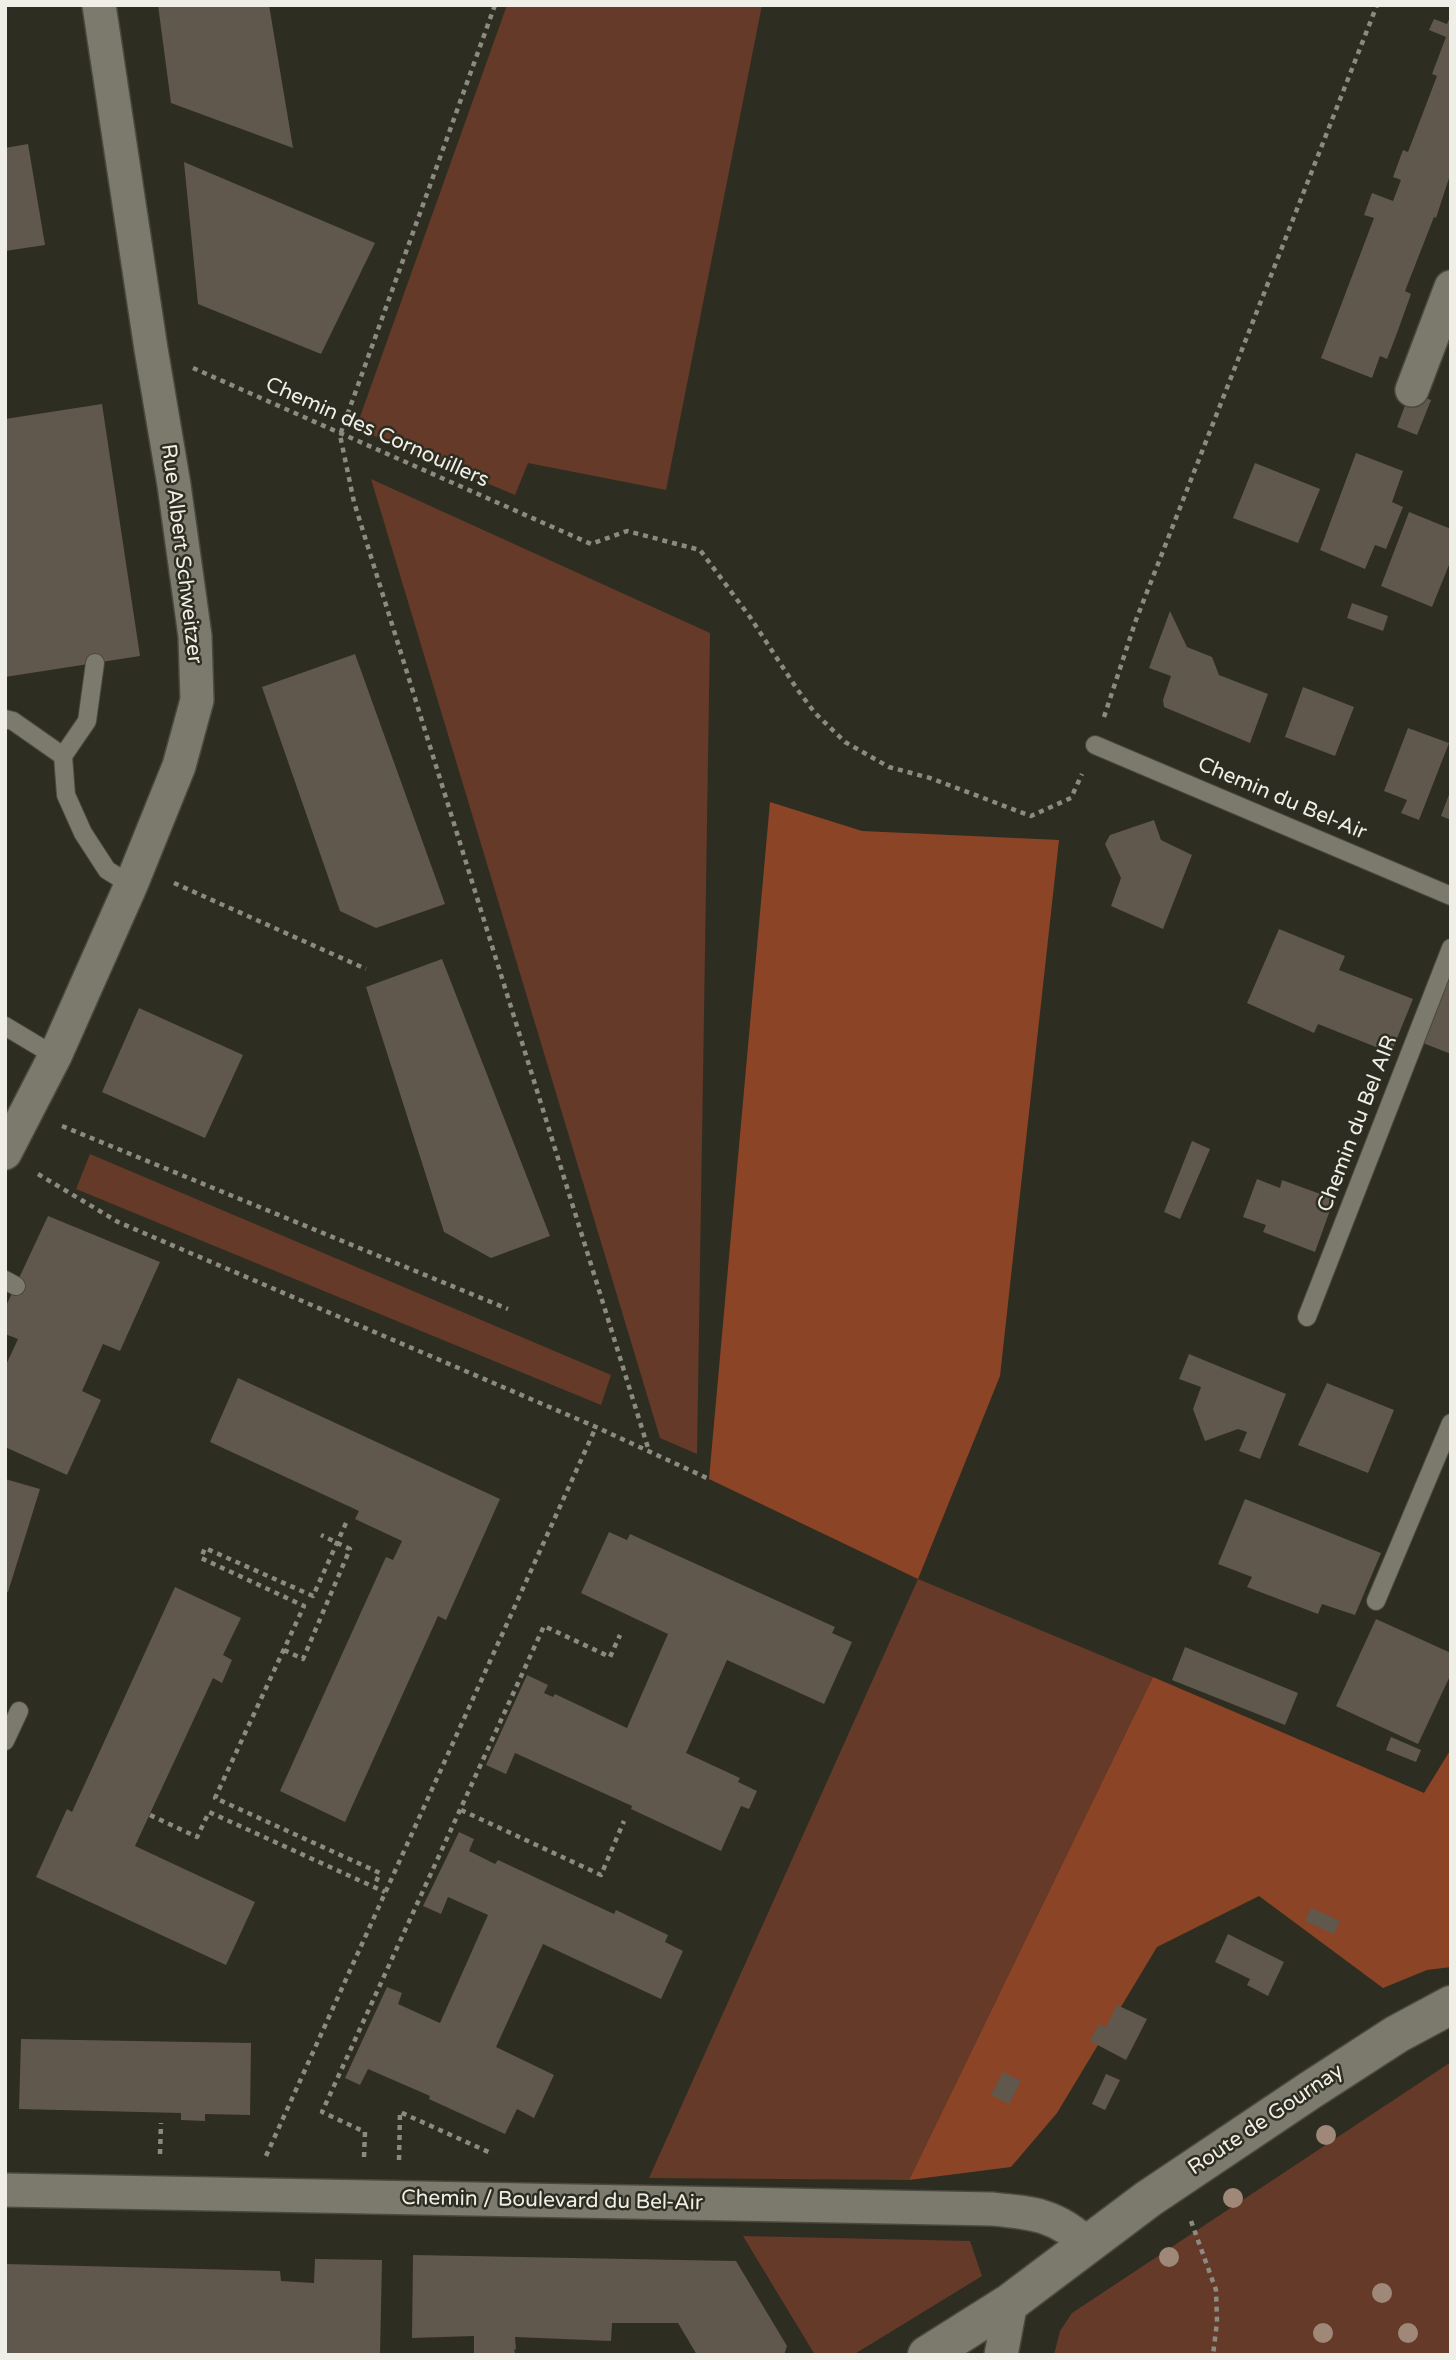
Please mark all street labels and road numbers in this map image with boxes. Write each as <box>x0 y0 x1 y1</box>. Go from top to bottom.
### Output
street label: Chemin des Cornouillers <box>261 372 493 494</box>
street label: Rue Albert Schweitzer <box>155 443 207 665</box>
street label: Chemin du Bel-Air <box>1194 752 1370 846</box>
street label: Chemin du Bel AIR <box>1313 1032 1403 1216</box>
street label: Route de Gournay <box>1184 2059 1348 2181</box>
street label: Chemin / Boulevard du Bel-Air <box>401 2186 703 2216</box>

